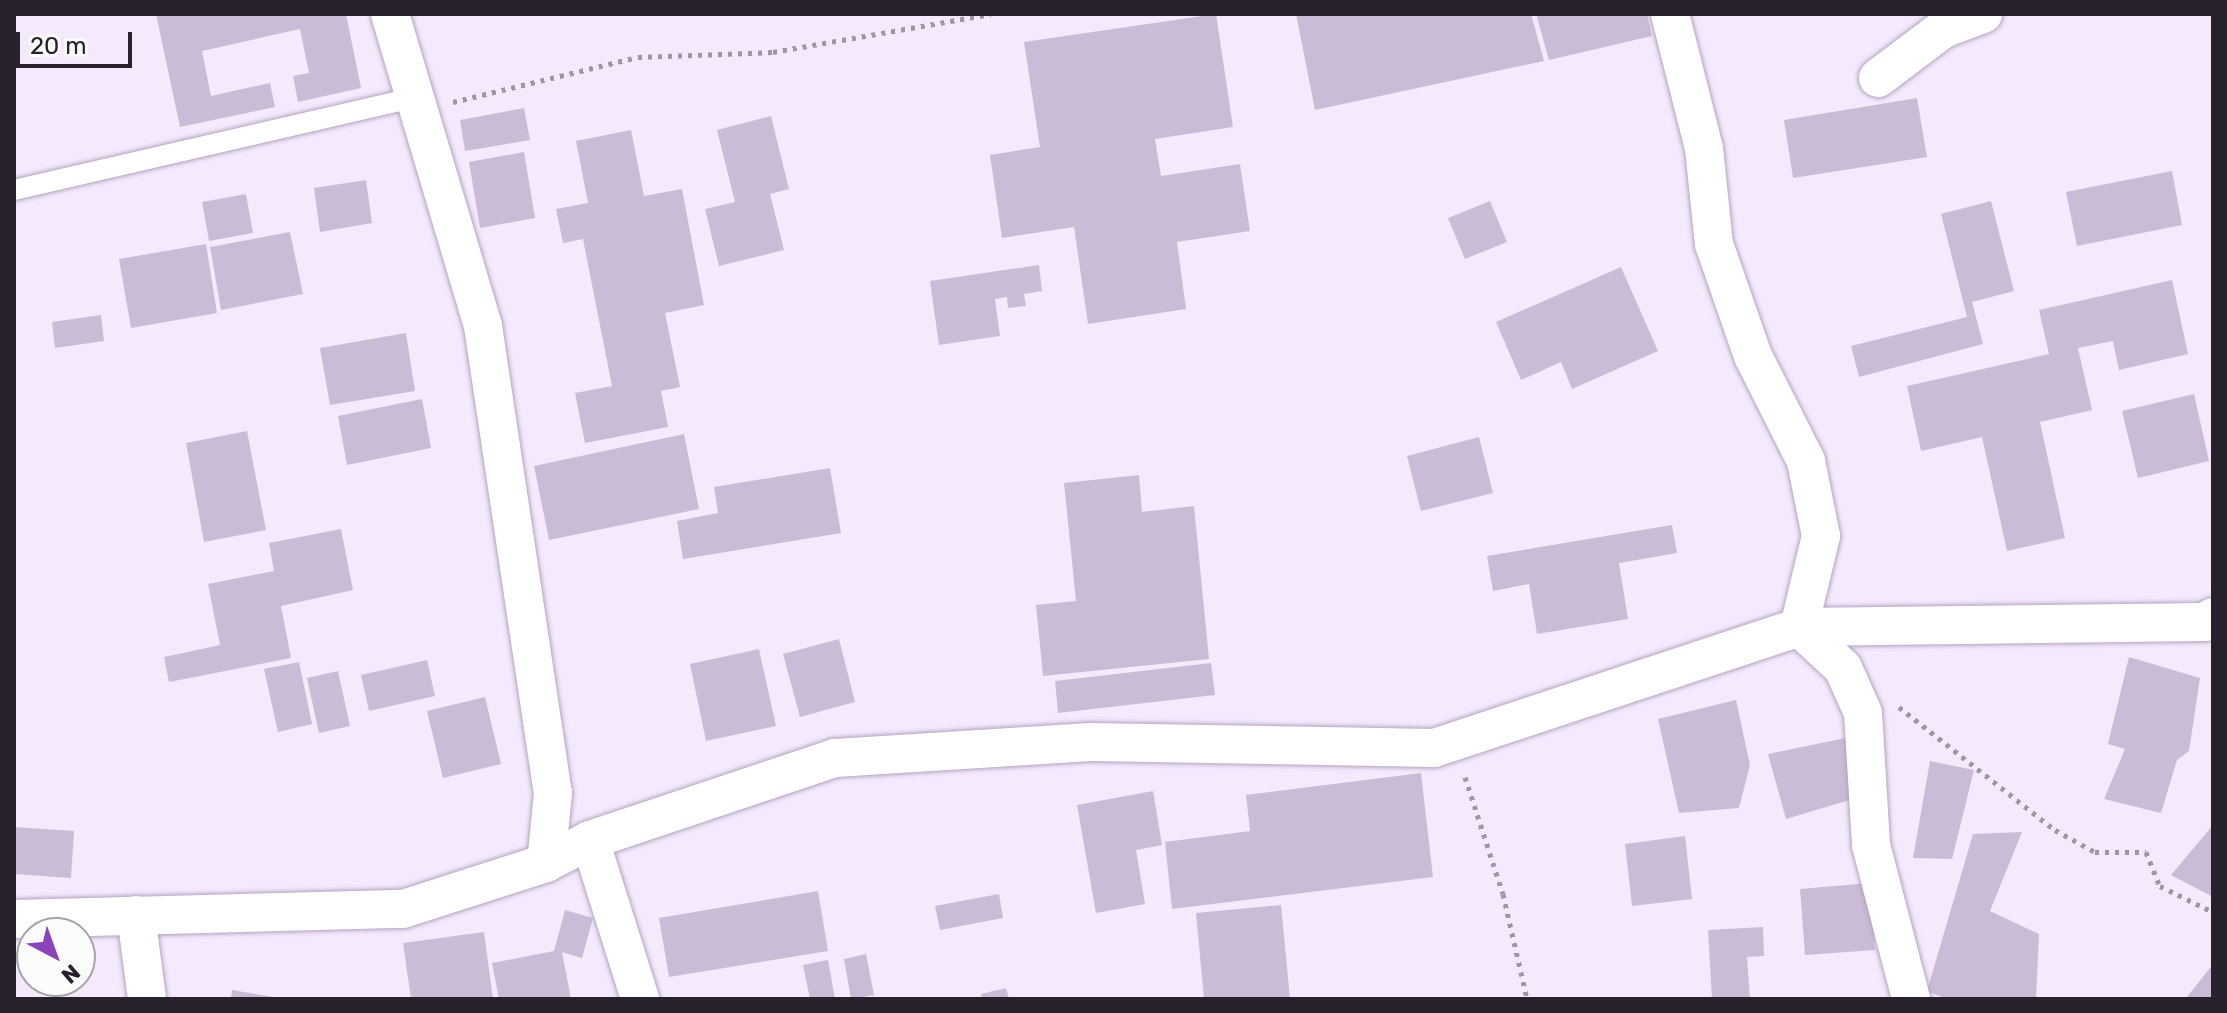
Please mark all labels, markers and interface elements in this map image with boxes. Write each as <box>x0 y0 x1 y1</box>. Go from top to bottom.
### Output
scale bar <box>20 16 136 66</box>
text: 20 m <box>30 32 87 60</box>
north arrow <box>16 917 96 997</box>
text: N <box>56 959 86 989</box>

